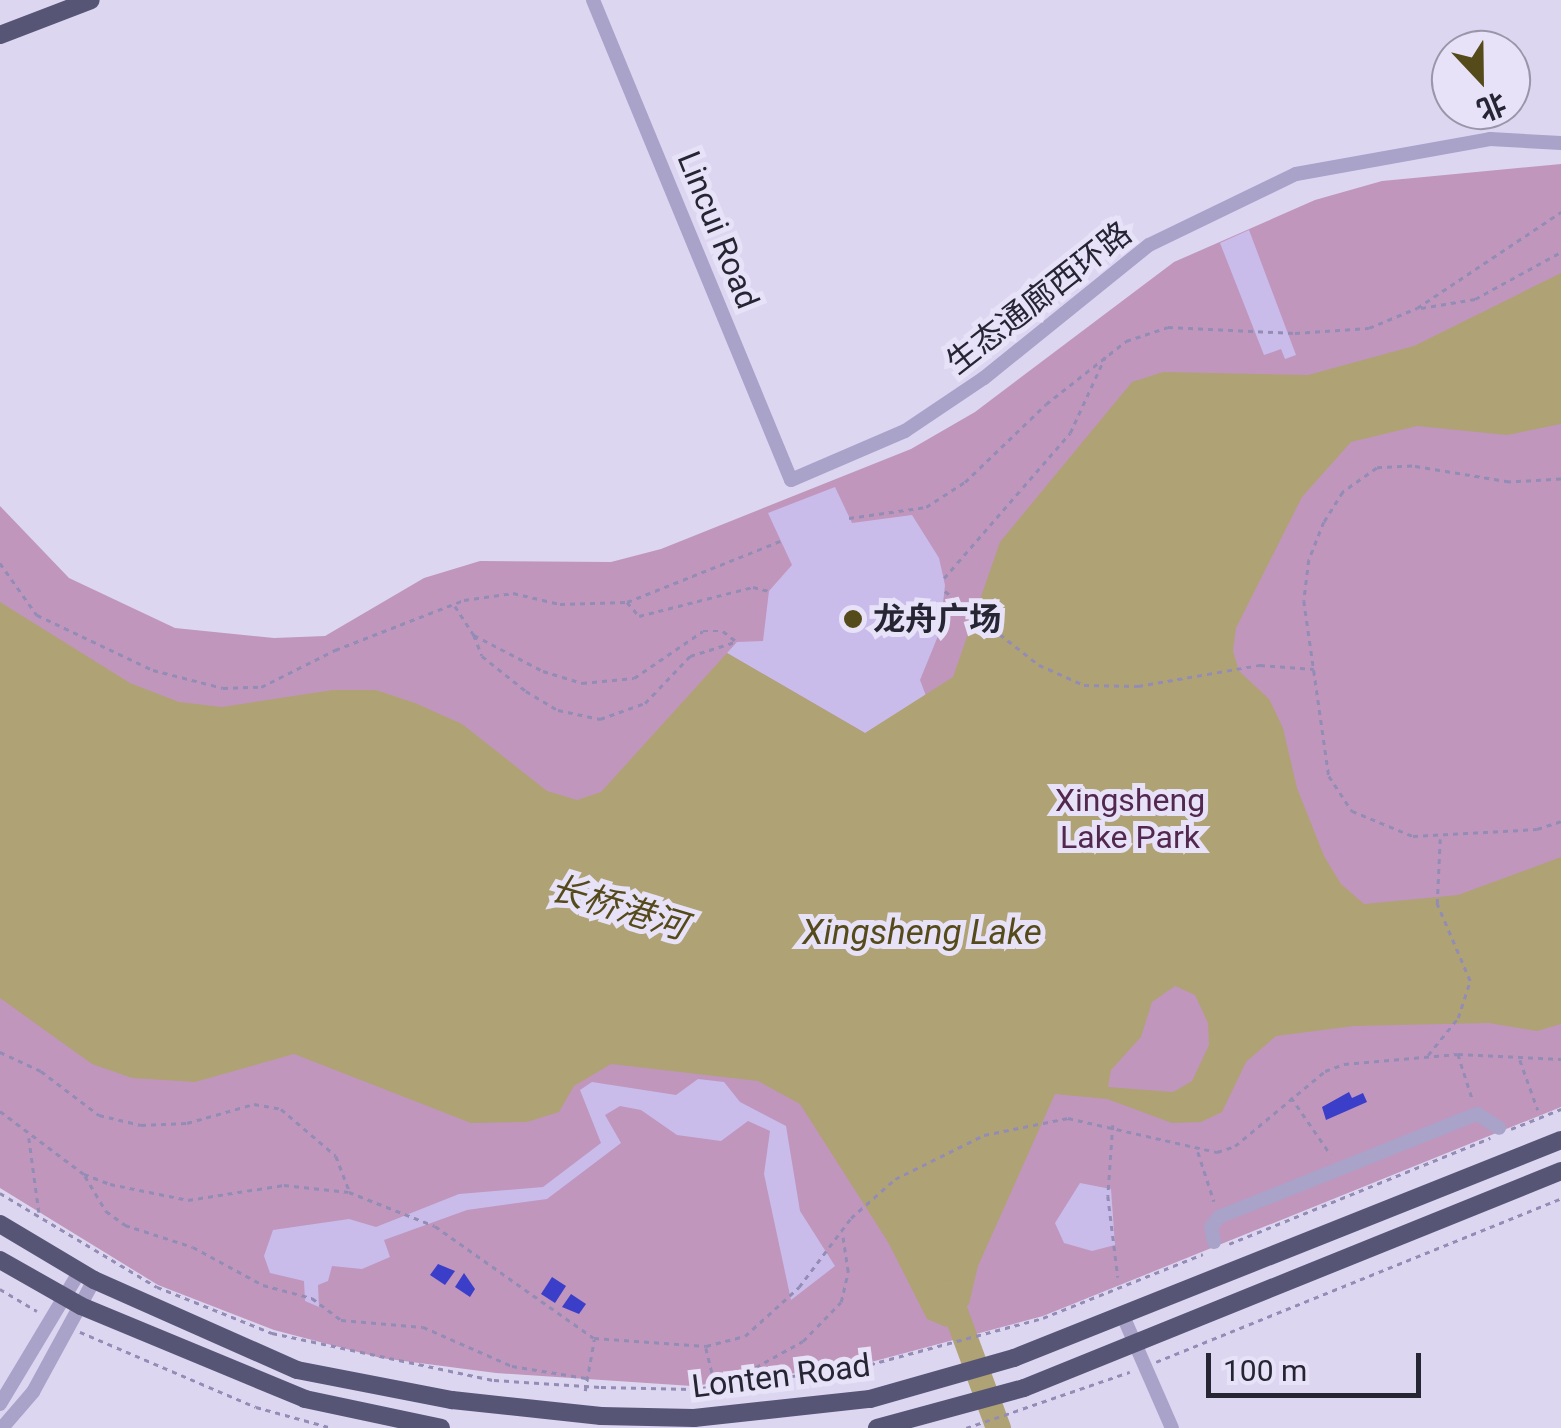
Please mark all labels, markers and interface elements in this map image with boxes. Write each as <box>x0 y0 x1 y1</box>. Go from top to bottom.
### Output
north arrow <box>1431 30 1531 130</box>
text: 北 <box>1473 86 1511 127</box>
street label: Lincui Road <box>669 146 767 314</box>
street label: 生态通廊西环路 <box>939 214 1139 382</box>
place label: 龙舟广场 <box>873 600 1001 638</box>
marker: 龙舟广场 <box>842 608 864 630</box>
park label: Xingsheng Lake Park <box>1055 782 1205 857</box>
water label: 长桥港河 <box>545 867 691 949</box>
water label: Xingsheng Lake <box>802 912 1042 954</box>
scale bar <box>1211 1333 1426 1395</box>
street label: Lonten Road <box>690 1346 872 1406</box>
text: 100 m <box>1223 1353 1307 1388</box>

